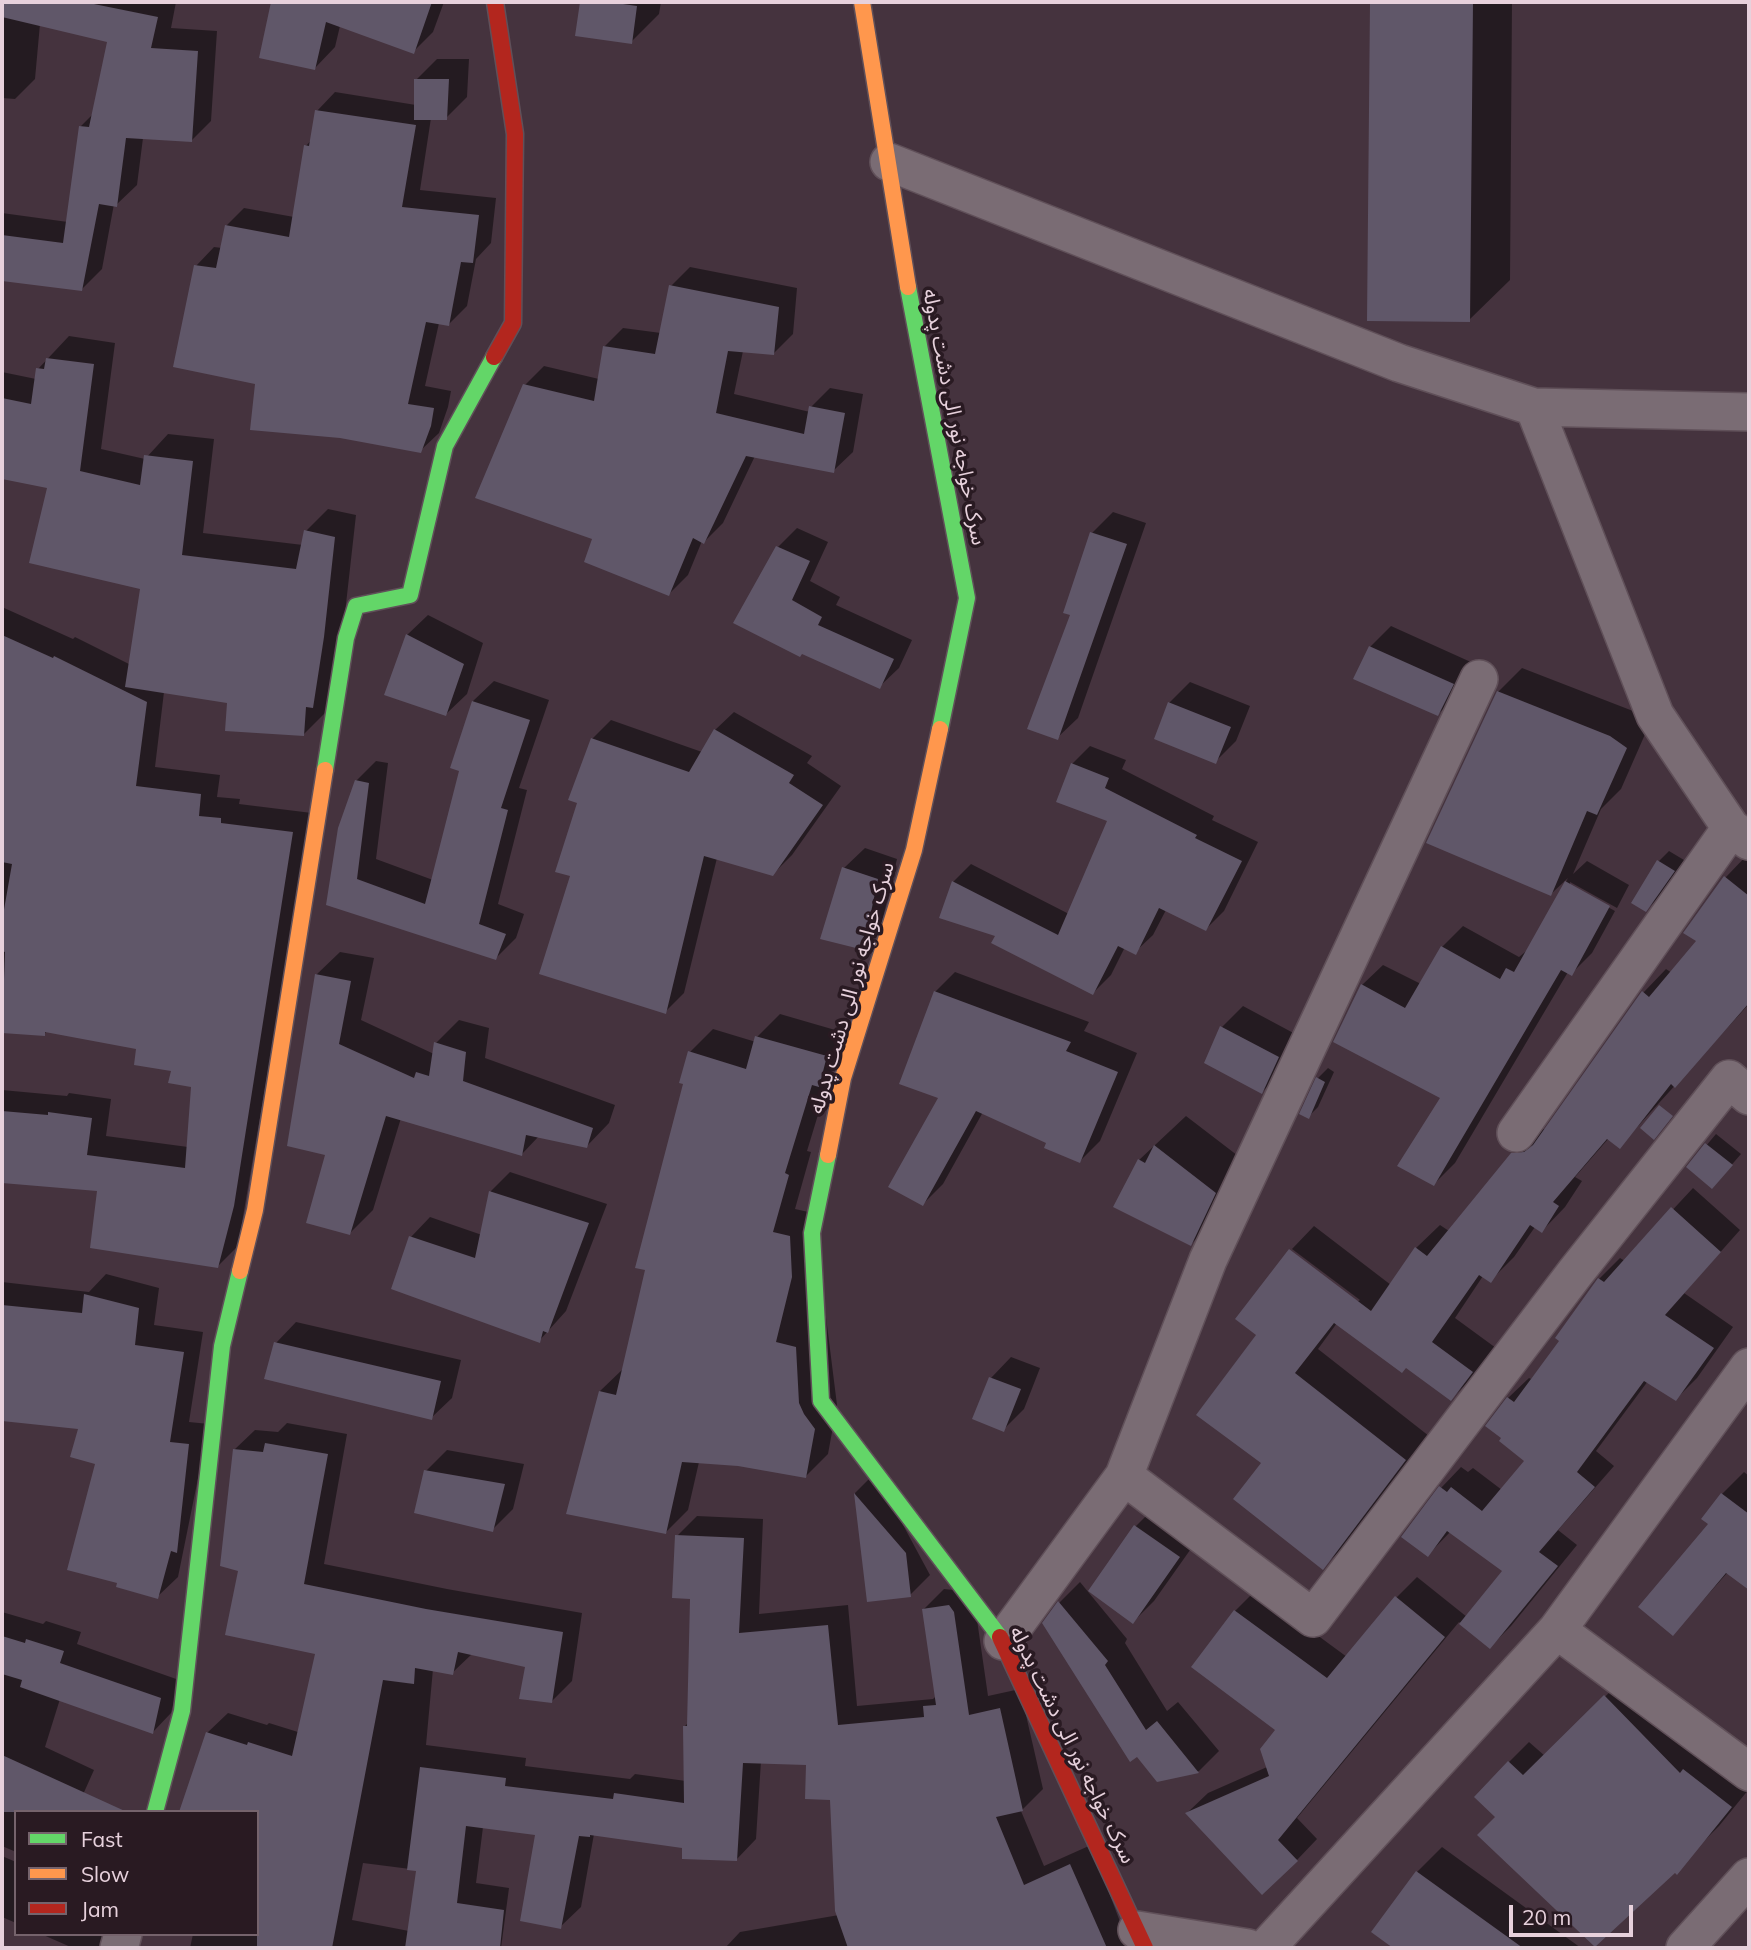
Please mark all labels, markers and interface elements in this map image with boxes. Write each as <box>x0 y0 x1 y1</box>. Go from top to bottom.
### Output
street label: سرک خواجه نور الی دشت پدوله <box>917 287 991 547</box>
street label: سرک خواجه نور الی دشت پدوله <box>804 859 900 1117</box>
street label: سرک خواجه نور الی دشت پدوله <box>1004 1622 1140 1868</box>
legend <box>14 1810 259 1936</box>
text: Fast <box>81 1826 123 1852</box>
text: Slow <box>81 1861 129 1887</box>
scale bar <box>1513 1890 1637 1934</box>
text: Jam <box>81 1896 119 1922</box>
text: 20 m <box>1522 1904 1571 1930</box>

